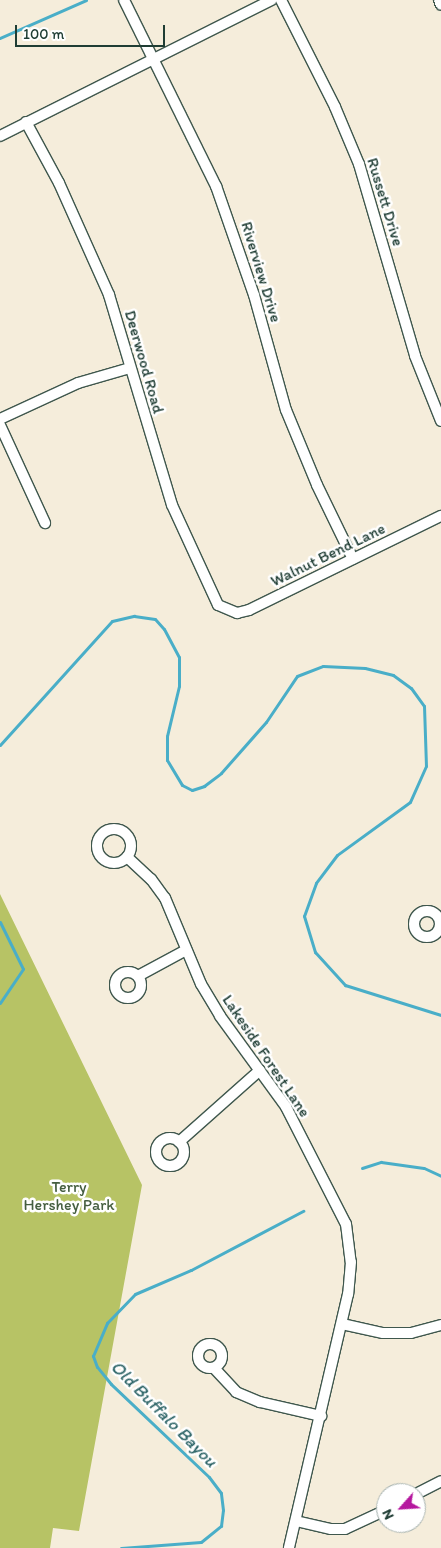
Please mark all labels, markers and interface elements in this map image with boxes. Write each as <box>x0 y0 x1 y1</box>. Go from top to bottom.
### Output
scale bar <box>18 15 168 47</box>
text: 100 m <box>23 25 64 43</box>
street label: Russett Drive <box>362 155 408 249</box>
street label: Riverview Drive <box>237 219 285 325</box>
street label: Deerwood Road <box>120 308 168 416</box>
street label: Walnut Bend Lane <box>268 519 388 591</box>
street label: Lakeside Forest Lane <box>218 991 314 1121</box>
park label: Terry Hershey Park <box>24 1177 114 1215</box>
water label: Old Buffalo Bayou <box>106 1356 222 1472</box>
north arrow <box>376 1483 426 1533</box>
text: N <box>378 1506 398 1522</box>

